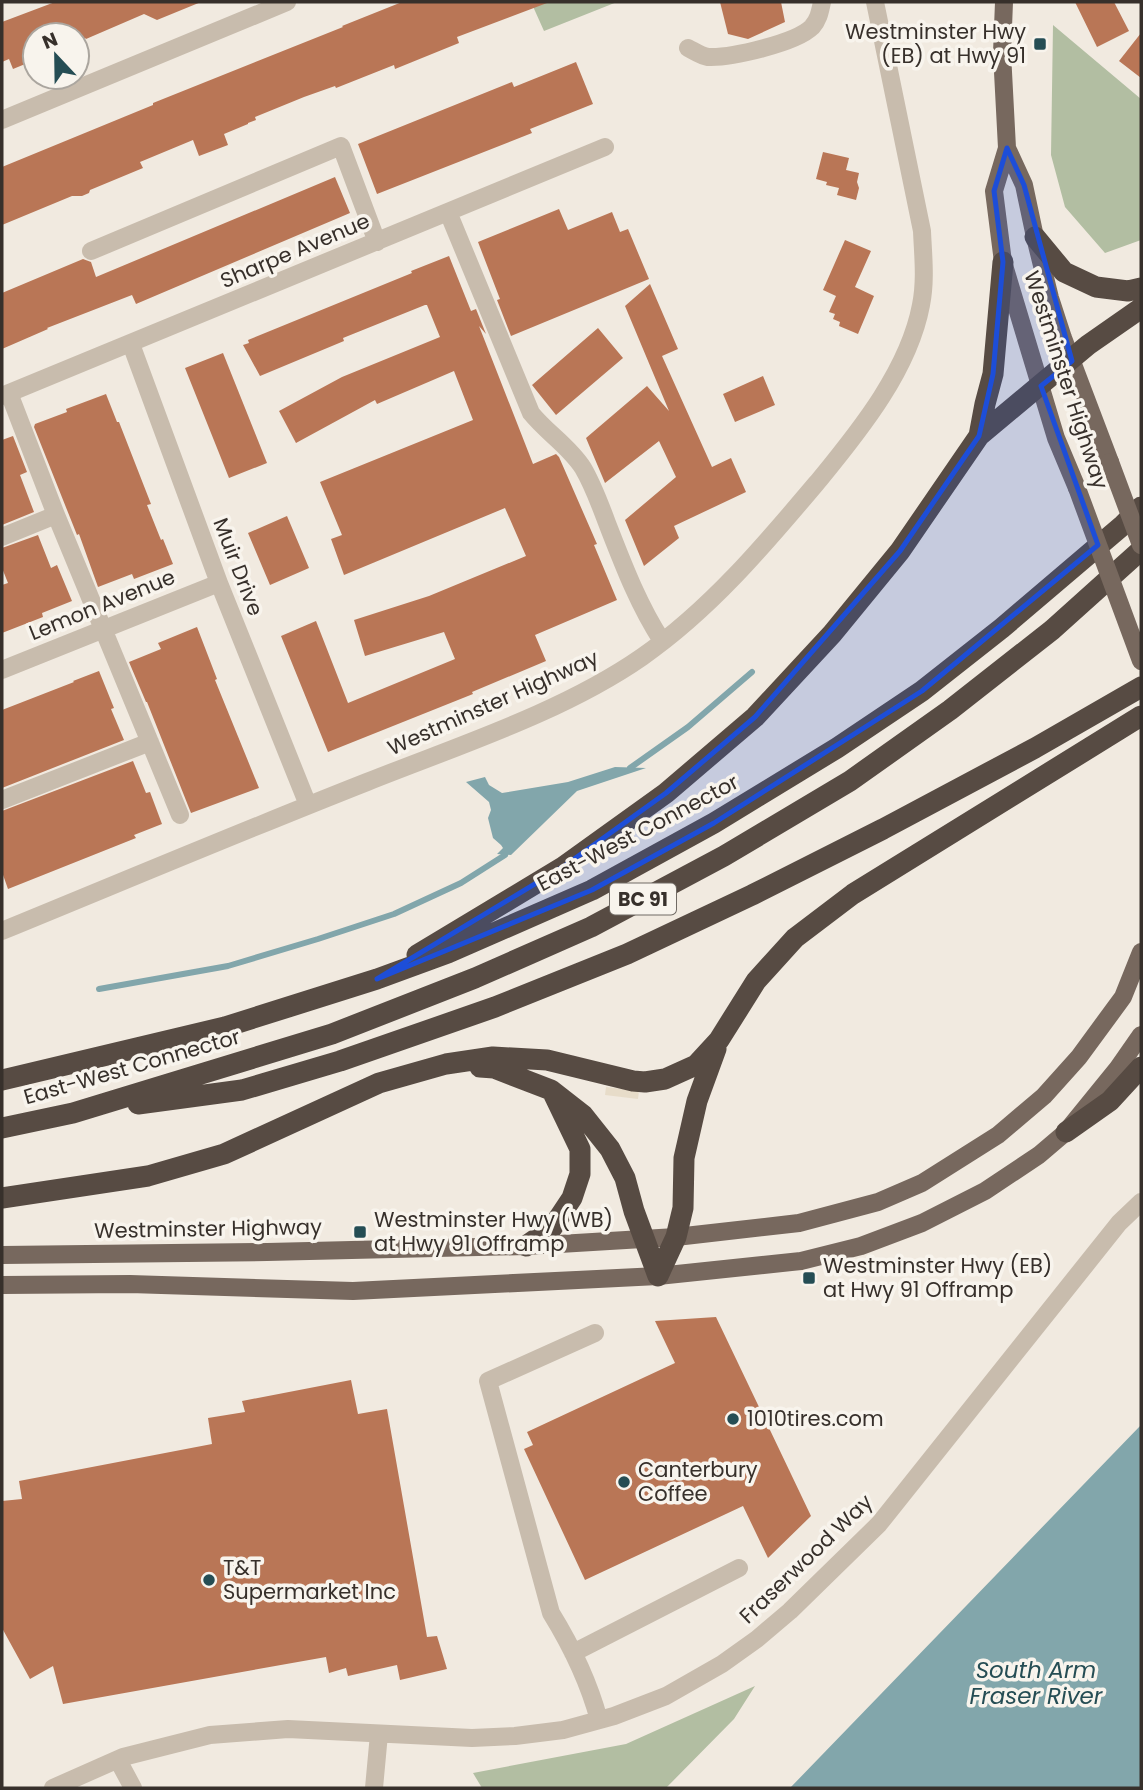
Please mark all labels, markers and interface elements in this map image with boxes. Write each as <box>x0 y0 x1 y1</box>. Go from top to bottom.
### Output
place label: Westminster Hwy (EB) at Hwy 91 <box>845 17 1026 70</box>
north arrow <box>21 21 91 91</box>
text: N <box>38 26 62 56</box>
marker: Westminster Hwy (EB) at Hwy 91 <box>1032 36 1048 52</box>
street label: Sharpe Avenue <box>216 206 374 295</box>
street label: Westminster Highway <box>1017 267 1116 493</box>
street label: Muir Drive <box>207 514 270 620</box>
street label: Lemon Avenue <box>24 562 179 647</box>
street label: Westminster Highway <box>383 643 603 762</box>
street label: East-West Connector <box>532 767 744 898</box>
road number: BC 91 <box>610 884 676 914</box>
street label: East-West Connector <box>20 1022 244 1111</box>
place label: Westminster Hwy (WB) at Hwy 91 Offramp <box>374 1205 613 1258</box>
street label: Westminster Highway <box>94 1212 322 1245</box>
marker: Westminster Hwy (WB) at Hwy 91 Offramp <box>352 1224 368 1240</box>
place label: Westminster Hwy (EB) at Hwy 91 Offramp <box>823 1251 1052 1304</box>
marker: Westminster Hwy (EB) at Hwy 91 Offramp <box>801 1270 817 1286</box>
place label: 1010tires.com <box>747 1404 884 1433</box>
marker: 1010tires.com <box>725 1411 741 1427</box>
place label: Canterbury Coffee <box>638 1455 758 1508</box>
marker: Canterbury Coffee <box>616 1474 632 1490</box>
street label: Fraserwood Way <box>733 1487 879 1630</box>
place label: T&T Supermarket Inc <box>223 1553 396 1606</box>
marker: T&T Supermarket Inc <box>201 1572 217 1588</box>
water label: South Arm Fraser River <box>970 1654 1104 1712</box>

